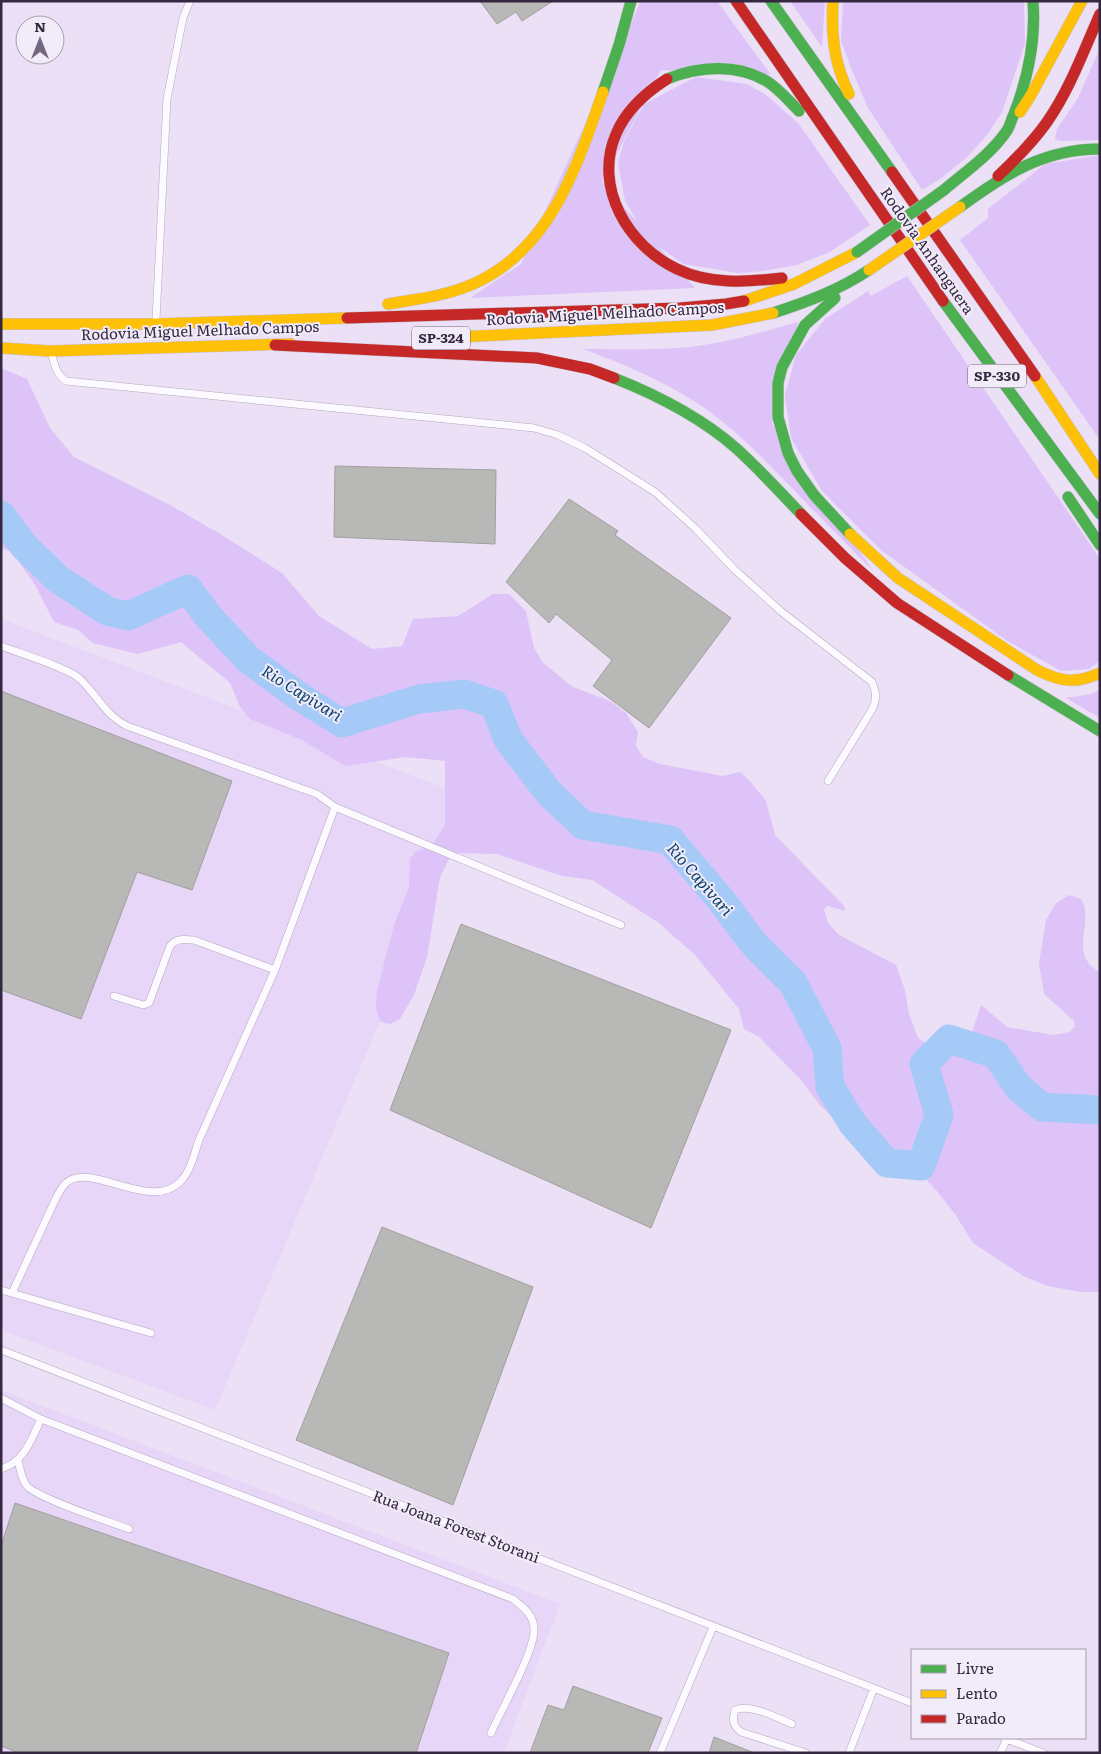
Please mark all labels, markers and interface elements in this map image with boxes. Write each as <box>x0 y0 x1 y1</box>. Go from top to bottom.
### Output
north arrow <box>15 15 65 65</box>
text: N <box>34 16 46 36</box>
street label: Rodovia Anhanguera <box>876 182 981 319</box>
street label: Rodovia Miguel Melhado Campos <box>485 295 725 330</box>
street label: Rodovia Miguel Melhado Campos <box>80 314 320 345</box>
road number: SP-324 <box>412 326 470 349</box>
road number: SP-330 <box>968 364 1026 388</box>
water label: Rio Capivari <box>258 658 348 726</box>
water label: Rio Capivari <box>662 836 740 921</box>
street label: Rua Joana Forest Storani <box>370 1483 543 1568</box>
legend <box>911 1649 1086 1739</box>
text: Livre <box>956 1656 994 1679</box>
text: Lento <box>956 1681 998 1704</box>
text: Parado <box>956 1706 1006 1729</box>

